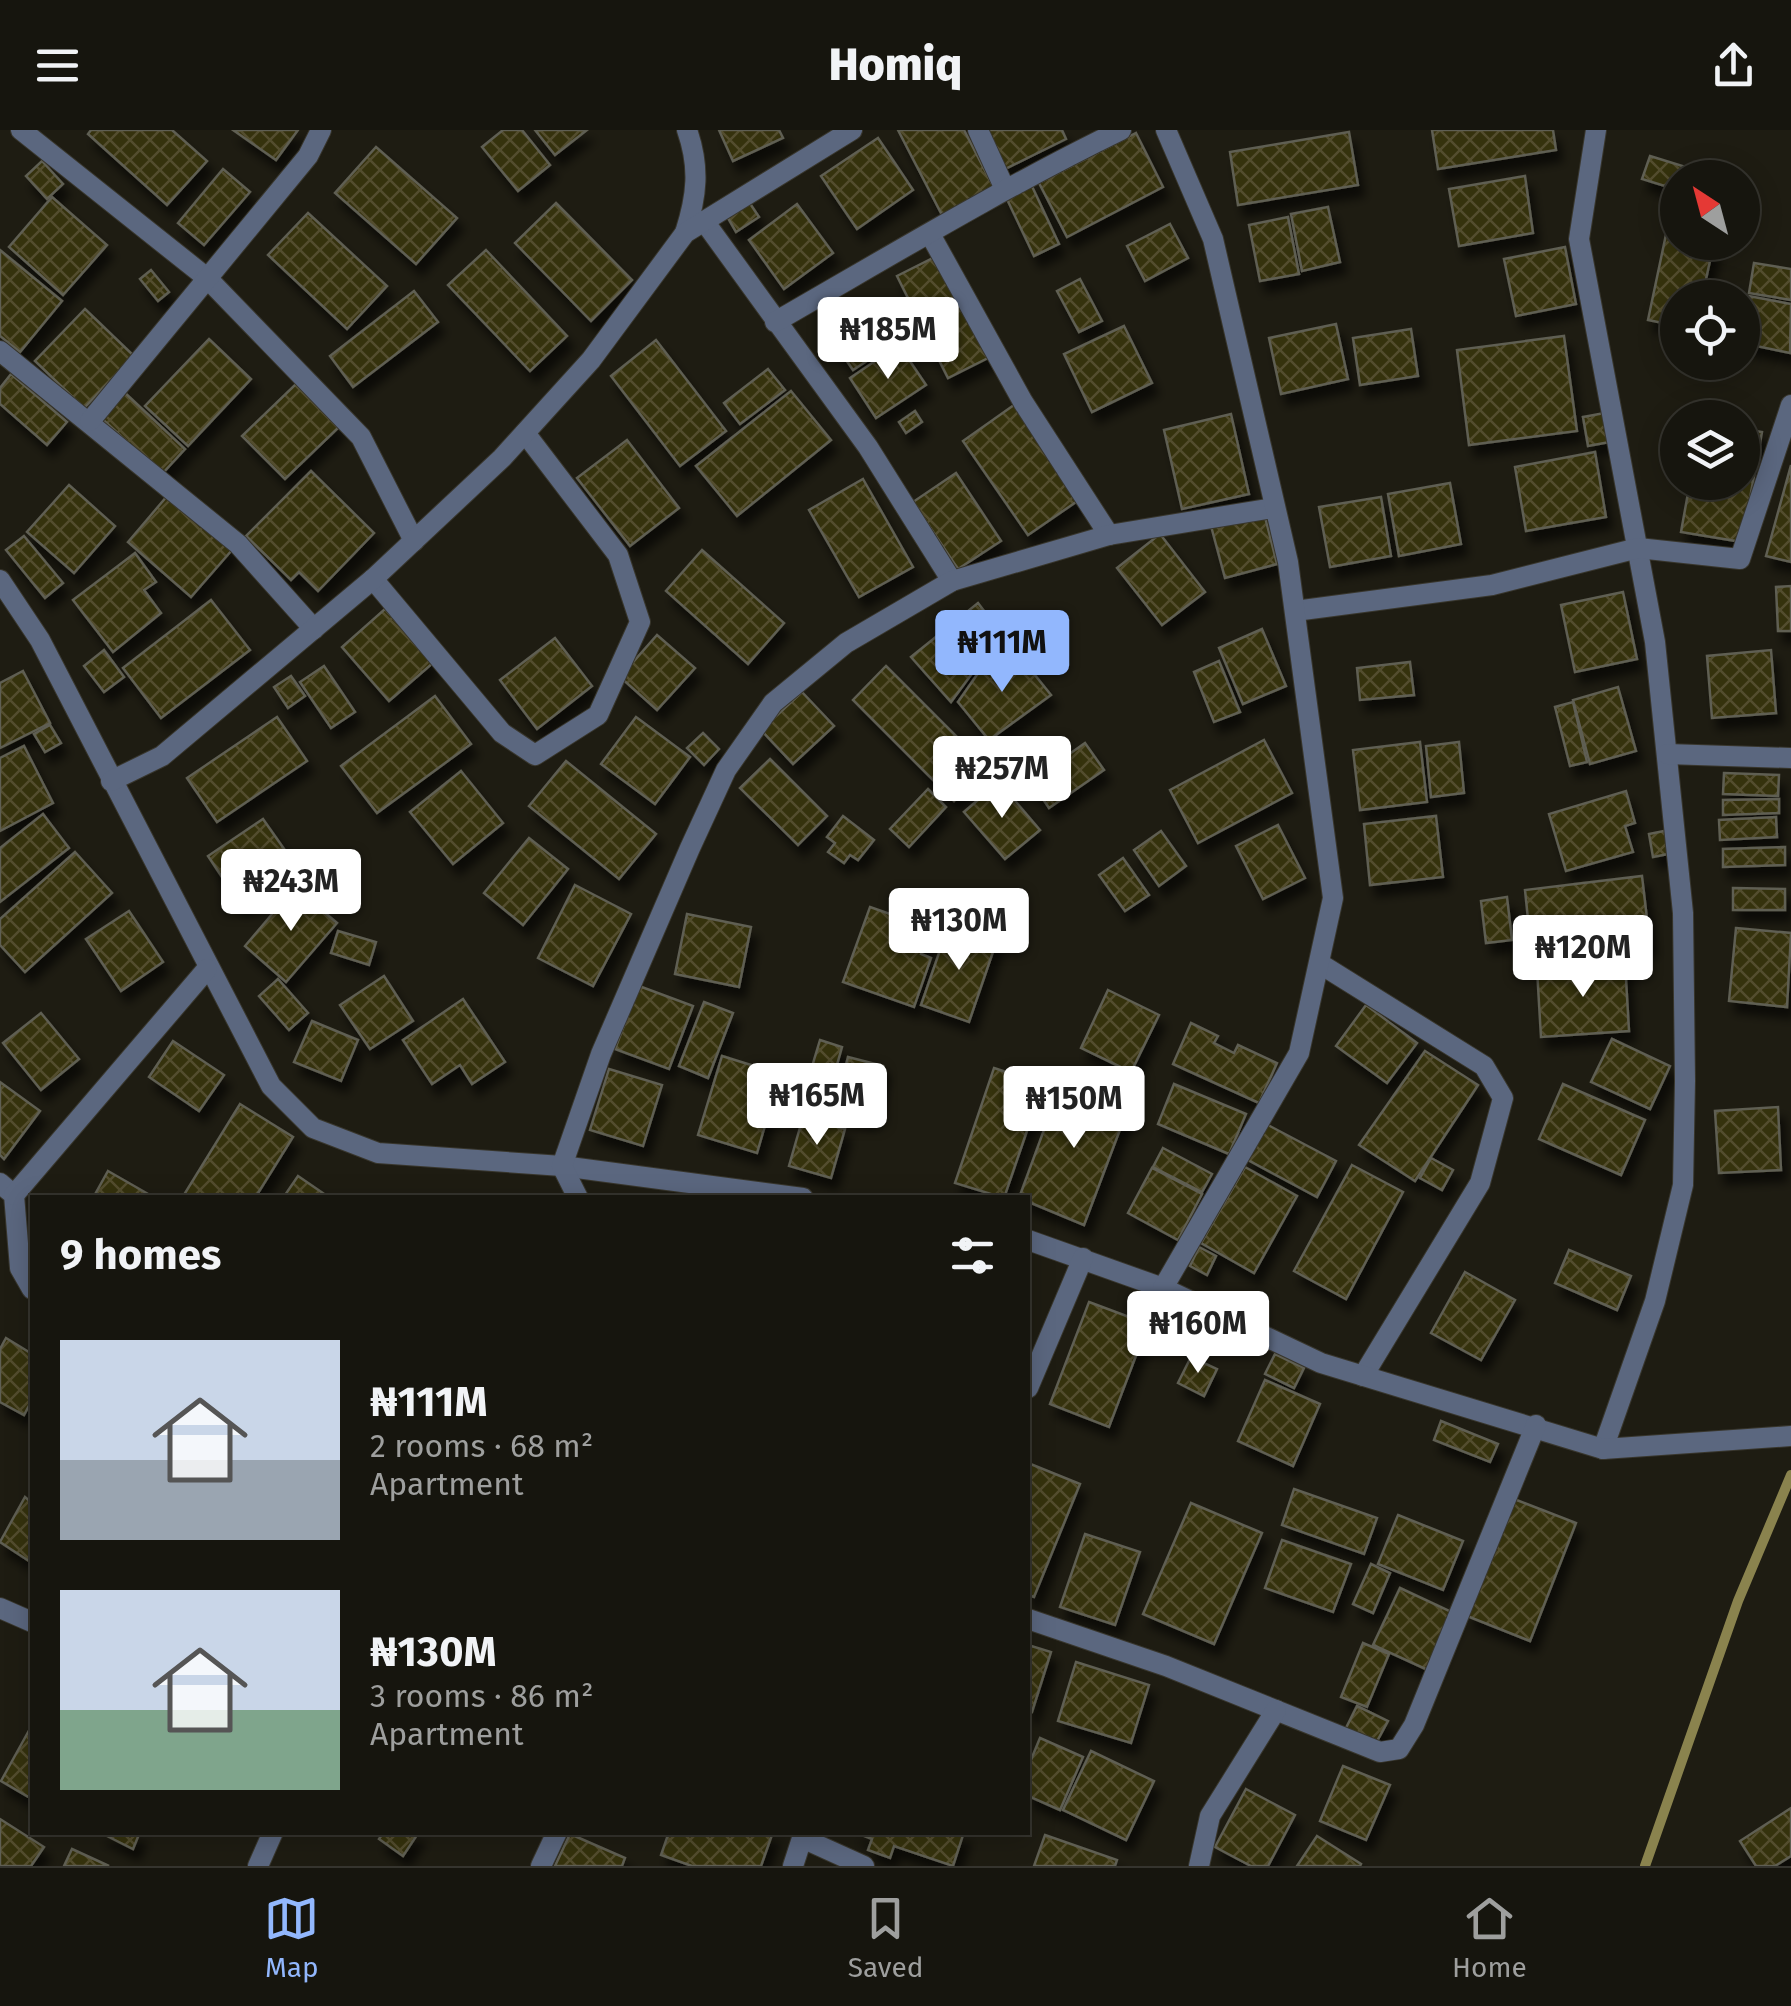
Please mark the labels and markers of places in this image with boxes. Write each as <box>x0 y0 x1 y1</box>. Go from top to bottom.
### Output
pin: ₦185M <box>818 297 958 382</box>
pin: ₦111M <box>932 610 1072 695</box>
pin: ₦257M <box>932 736 1072 821</box>
pin: ₦243M <box>221 849 361 934</box>
pin: ₦130M <box>889 888 1029 973</box>
pin: ₦120M <box>1513 915 1653 1000</box>
pin: ₦165M <box>747 1063 887 1148</box>
pin: ₦150M <box>1004 1066 1144 1151</box>
pin: ₦160M <box>1128 1291 1268 1376</box>

